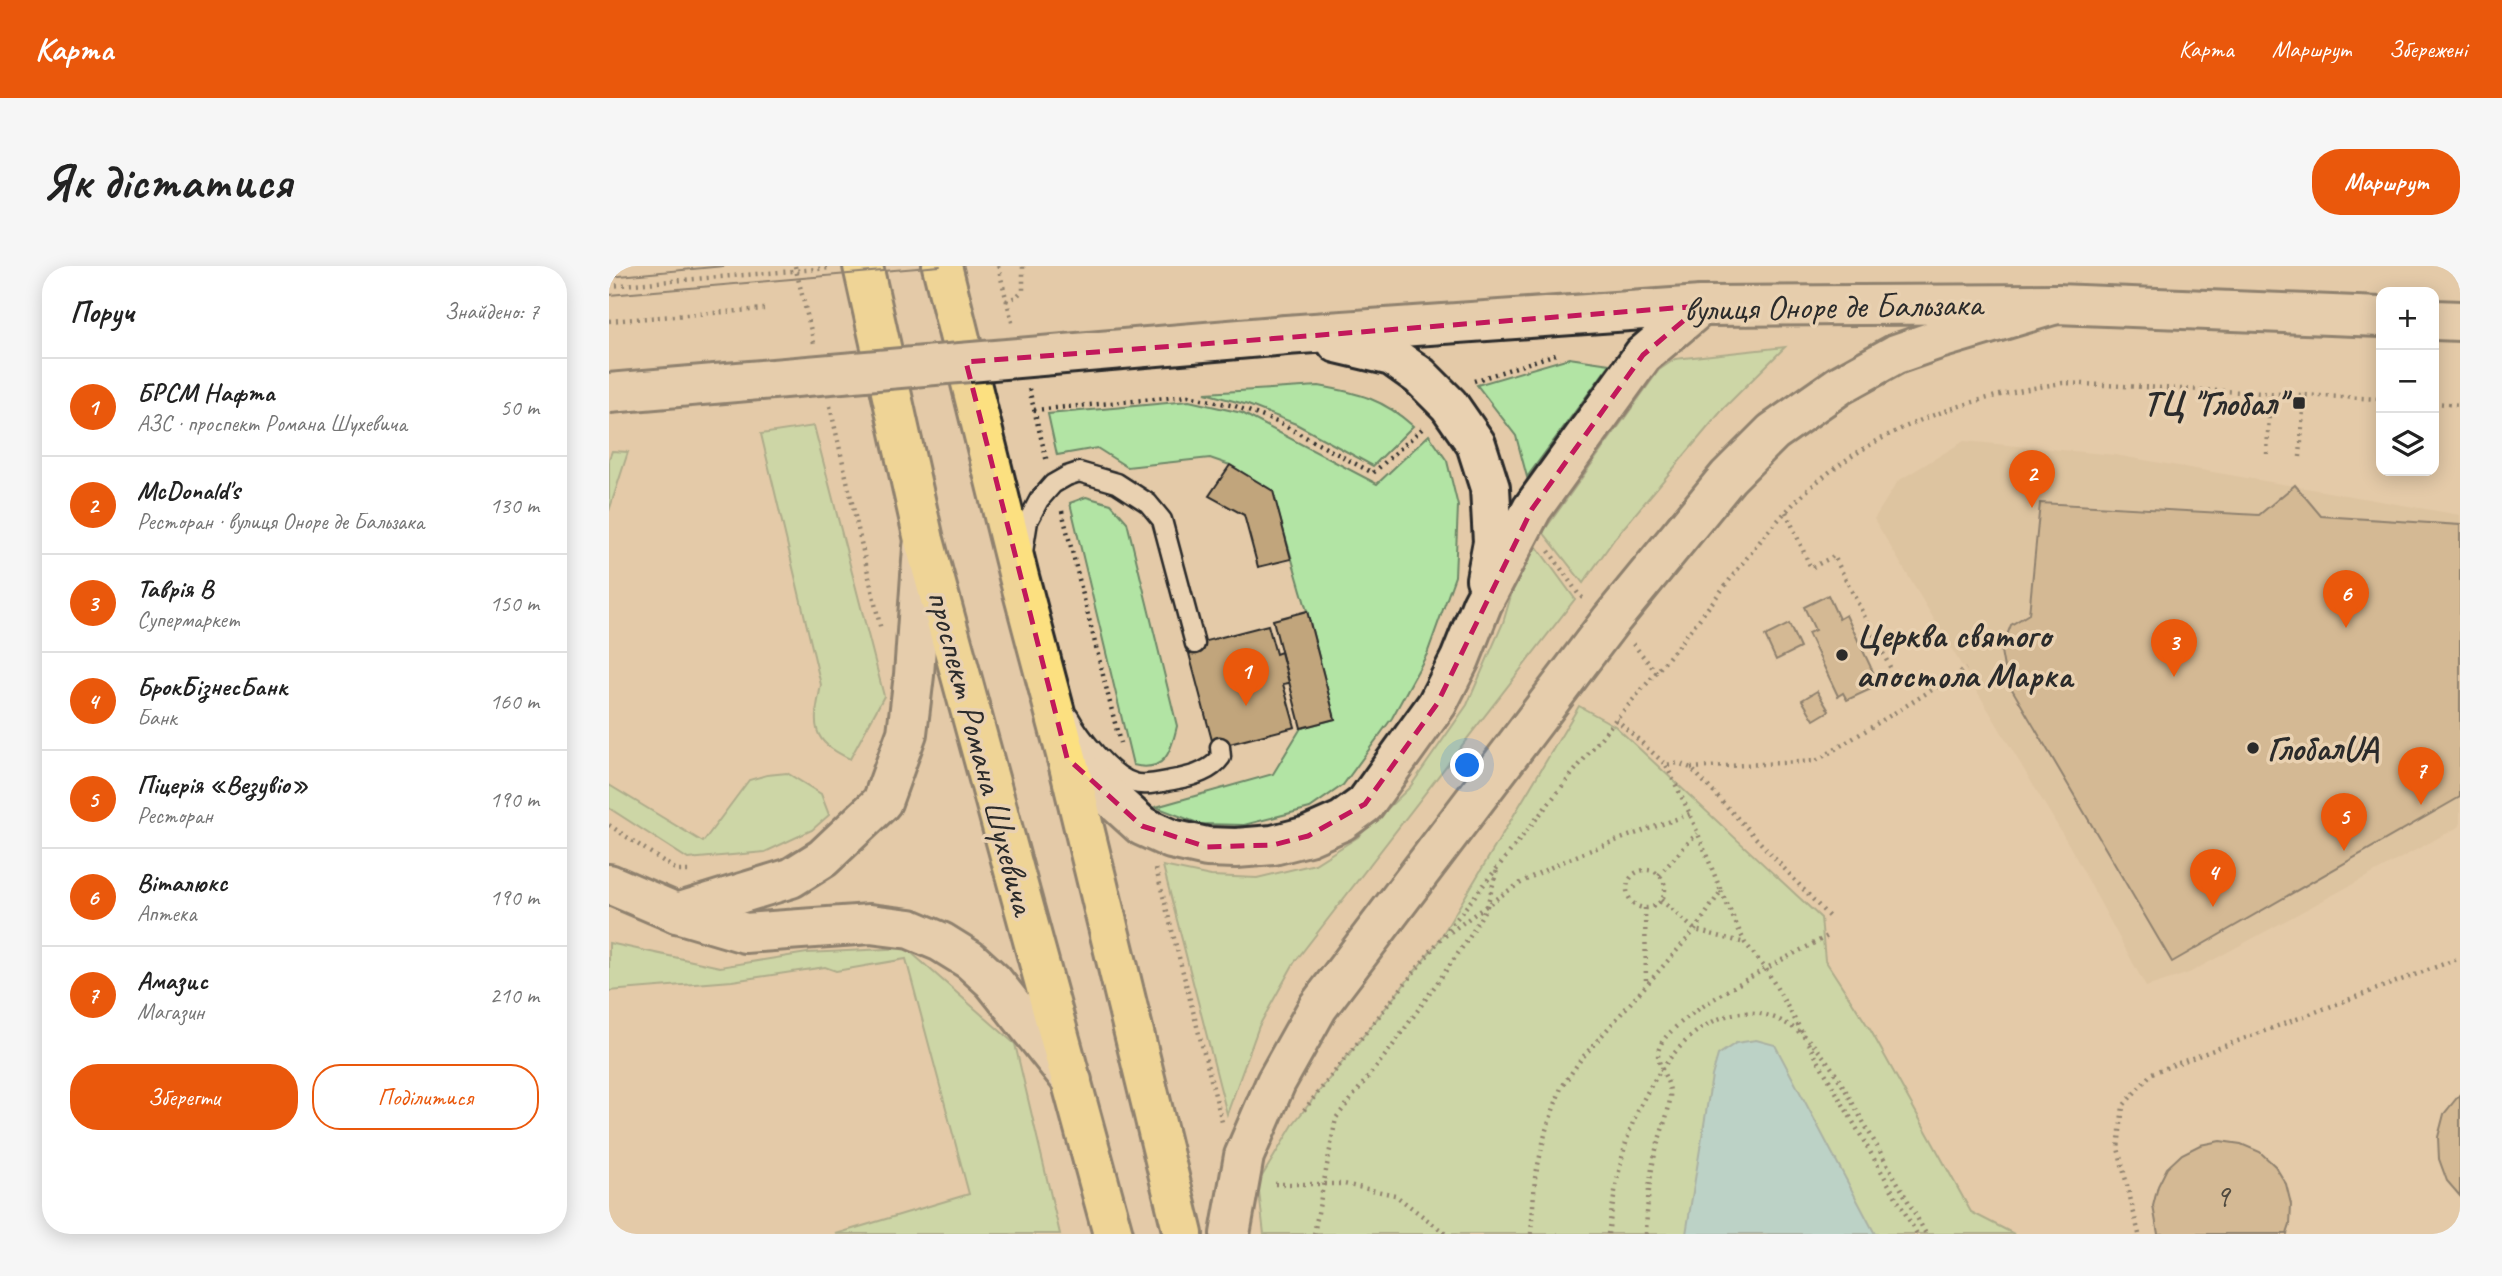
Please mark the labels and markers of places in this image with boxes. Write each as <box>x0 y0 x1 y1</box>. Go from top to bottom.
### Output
place label: ТЦ "Глобал" <box>2143 381 2293 426</box>
marker: ТЦ "Глобал" <box>2291 395 2307 411</box>
pin: 2 <box>2009 450 2055 508</box>
pin: 6 <box>2323 570 2369 628</box>
place label: Церква святого апостола Марка <box>1856 613 2075 698</box>
pin: 3 <box>2151 619 2197 677</box>
marker: Церква святого апостола Марка <box>1834 647 1850 663</box>
pin: 1 <box>1223 648 1269 706</box>
place label: ГлобалUA <box>2267 726 2380 771</box>
marker: ГлобалUA <box>2245 740 2261 756</box>
pin: 7 <box>2398 747 2444 805</box>
pin: 5 <box>2321 793 2367 851</box>
pin: 4 <box>2190 849 2236 907</box>

